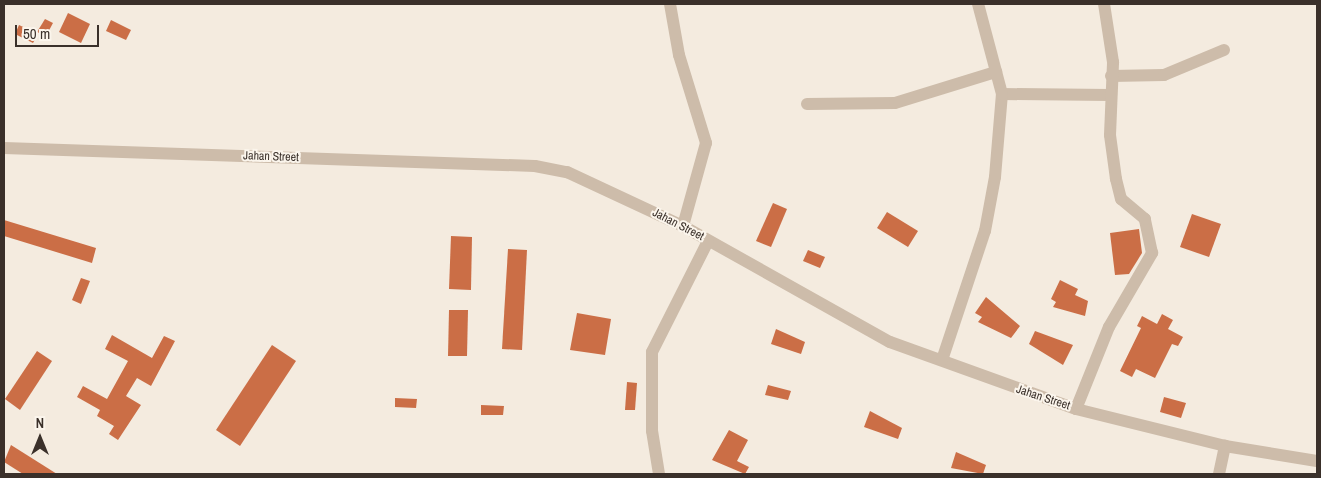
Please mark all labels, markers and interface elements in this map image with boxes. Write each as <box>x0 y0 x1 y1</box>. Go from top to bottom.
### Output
scale bar <box>18 15 101 47</box>
text: 50 m <box>23 23 50 44</box>
street label: Jahan Street <box>243 149 299 165</box>
street label: Jahan Street <box>650 206 706 244</box>
street label: Jahan Street <box>1014 383 1072 413</box>
north arrow <box>15 413 65 463</box>
text: N <box>36 414 44 432</box>

